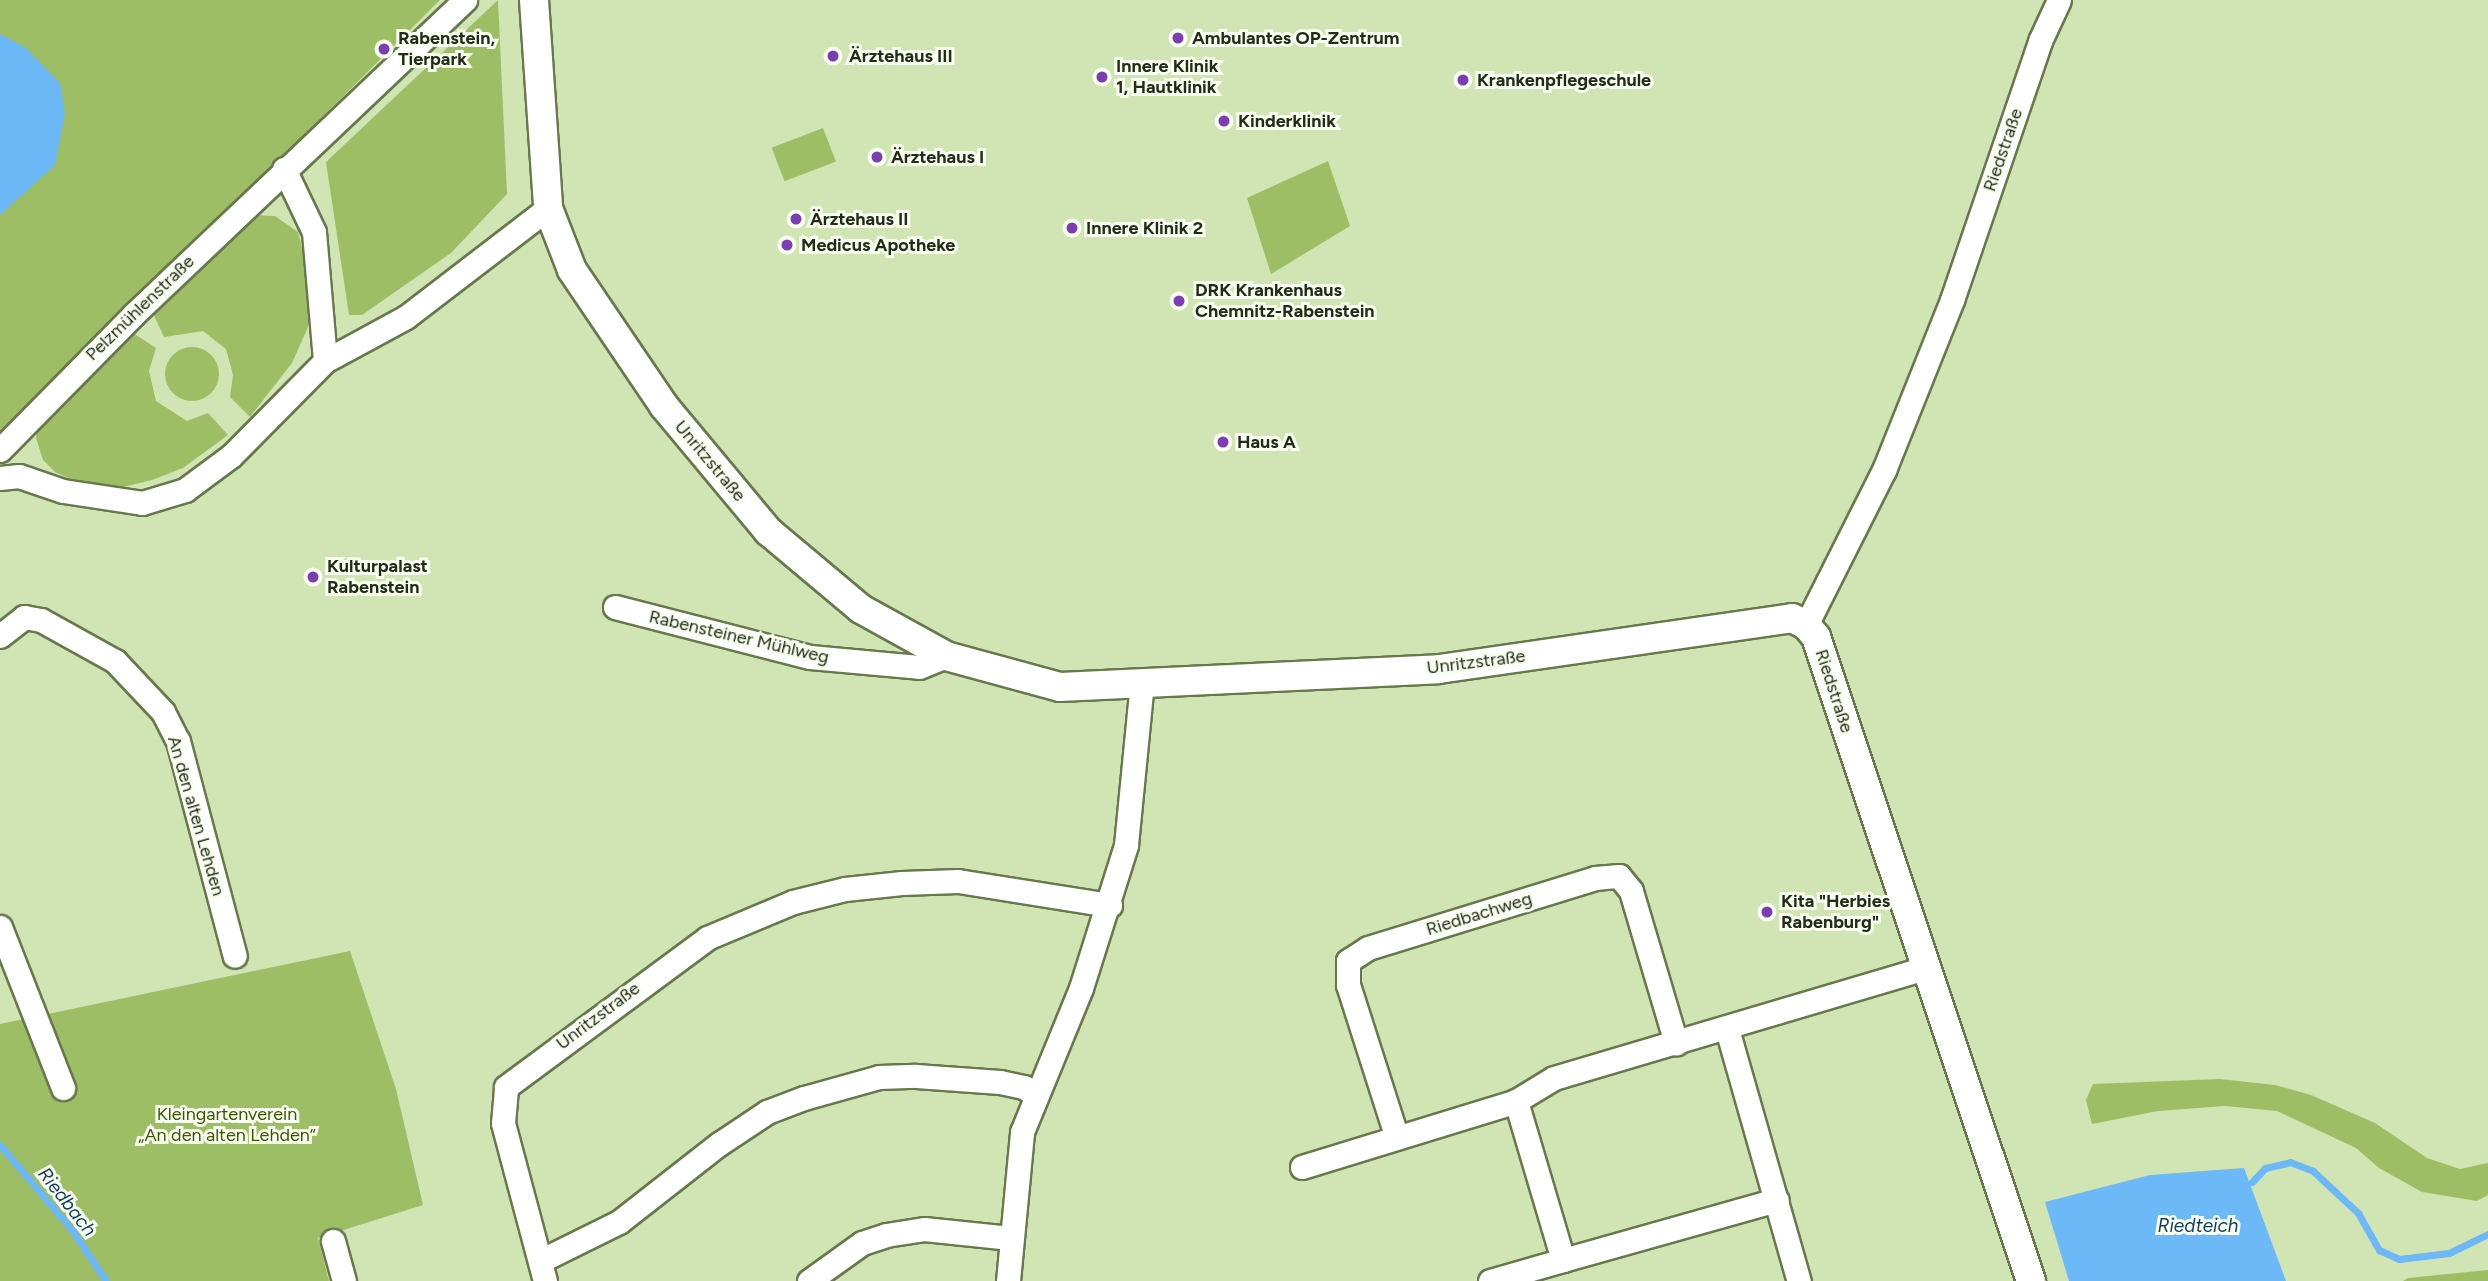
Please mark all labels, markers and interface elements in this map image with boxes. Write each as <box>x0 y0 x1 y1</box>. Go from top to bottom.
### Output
place label: Ambulantes OP-Zentrum <box>1192 27 1399 49</box>
place label: Rabenstein, Tierpark <box>398 28 495 70</box>
marker: Ambulantes OP-Zentrum <box>1170 30 1186 46</box>
marker: Rabenstein, Tierpark <box>376 41 392 57</box>
place label: Ärztehaus III <box>849 45 953 67</box>
marker: Ärztehaus III <box>823 46 843 66</box>
place label: Innere Klinik 1, Hautklinik <box>1116 56 1218 98</box>
marker: Innere Klinik 1, Hautklinik <box>1094 69 1110 85</box>
place label: Krankenpflegeschule <box>1477 69 1651 91</box>
marker: Krankenpflegeschule <box>1455 72 1471 88</box>
street label: Riedstraße <box>1979 106 2027 194</box>
place label: Kinderklinik <box>1238 110 1336 132</box>
marker: Kinderklinik <box>1216 113 1232 129</box>
place label: Ärztehaus I <box>891 146 984 168</box>
marker: Ärztehaus I <box>869 149 885 165</box>
place label: Ärztehaus II <box>810 208 908 230</box>
marker: Ärztehaus II <box>788 211 804 227</box>
place label: Innere Klinik 2 <box>1086 217 1203 239</box>
marker: Innere Klinik 2 <box>1064 220 1080 236</box>
place label: Medicus Apotheke <box>801 234 955 256</box>
marker: Medicus Apotheke <box>779 237 795 253</box>
street label: Pelzmühlenstraße <box>81 251 199 365</box>
place label: DRK Krankenhaus Chemnitz-Rabenstein <box>1195 280 1375 322</box>
marker: DRK Krankenhaus Chemnitz-Rabenstein <box>1169 291 1189 311</box>
street label: Unritzstraße <box>670 416 750 506</box>
place label: Haus A <box>1237 431 1296 453</box>
marker: Haus A <box>1215 434 1231 450</box>
place label: Kulturpalast Rabenstein <box>327 556 428 598</box>
marker: Kulturpalast Rabenstein <box>305 569 321 585</box>
street label: Rabensteiner Mühlweg <box>647 606 831 668</box>
street label: Unritzstraße <box>1425 645 1527 679</box>
street label: Riedstraße <box>1810 647 1858 735</box>
street label: An den alten Lehden <box>163 734 229 898</box>
street label: Riedbachweg <box>1423 888 1535 940</box>
place label: Kita "Herbies Rabenburg" <box>1781 891 1890 934</box>
marker: Kita "Herbies Rabenburg" <box>1759 904 1775 920</box>
street label: Unritzstraße <box>552 978 644 1054</box>
park label: Kleingartenverein „An den alten Lehden“ <box>138 1104 316 1146</box>
water label: Riedbach <box>33 1163 101 1241</box>
water label: Riedteich <box>2158 1215 2238 1237</box>

